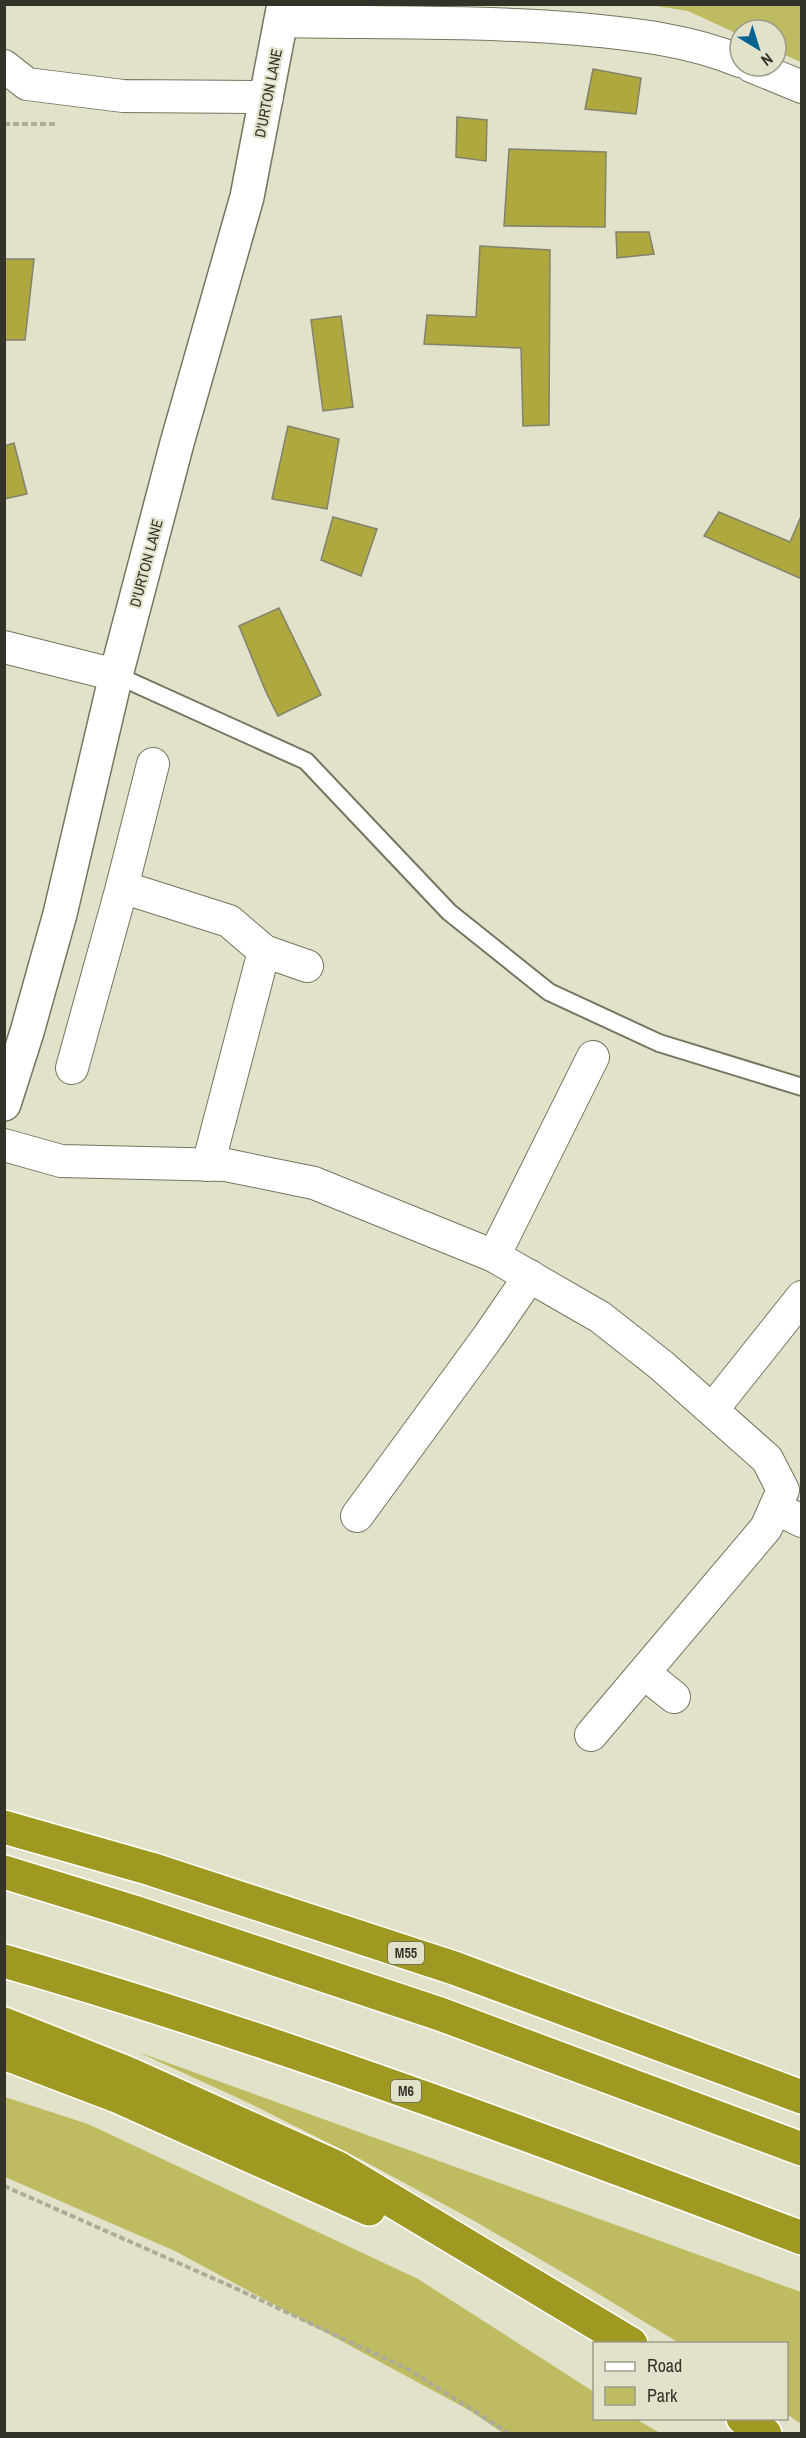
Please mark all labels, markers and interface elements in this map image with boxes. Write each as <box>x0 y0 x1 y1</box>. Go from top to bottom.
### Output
north arrow <box>728 18 788 78</box>
street label: D'URTON LANE <box>249 47 287 139</box>
text: N <box>757 48 778 71</box>
street label: D'URTON LANE <box>124 517 168 609</box>
road number: M55 <box>388 1942 424 1964</box>
road number: M6 <box>391 2080 421 2102</box>
legend <box>593 2342 788 2420</box>
text: Road <box>647 2353 682 2378</box>
text: Park <box>647 2383 678 2408</box>

